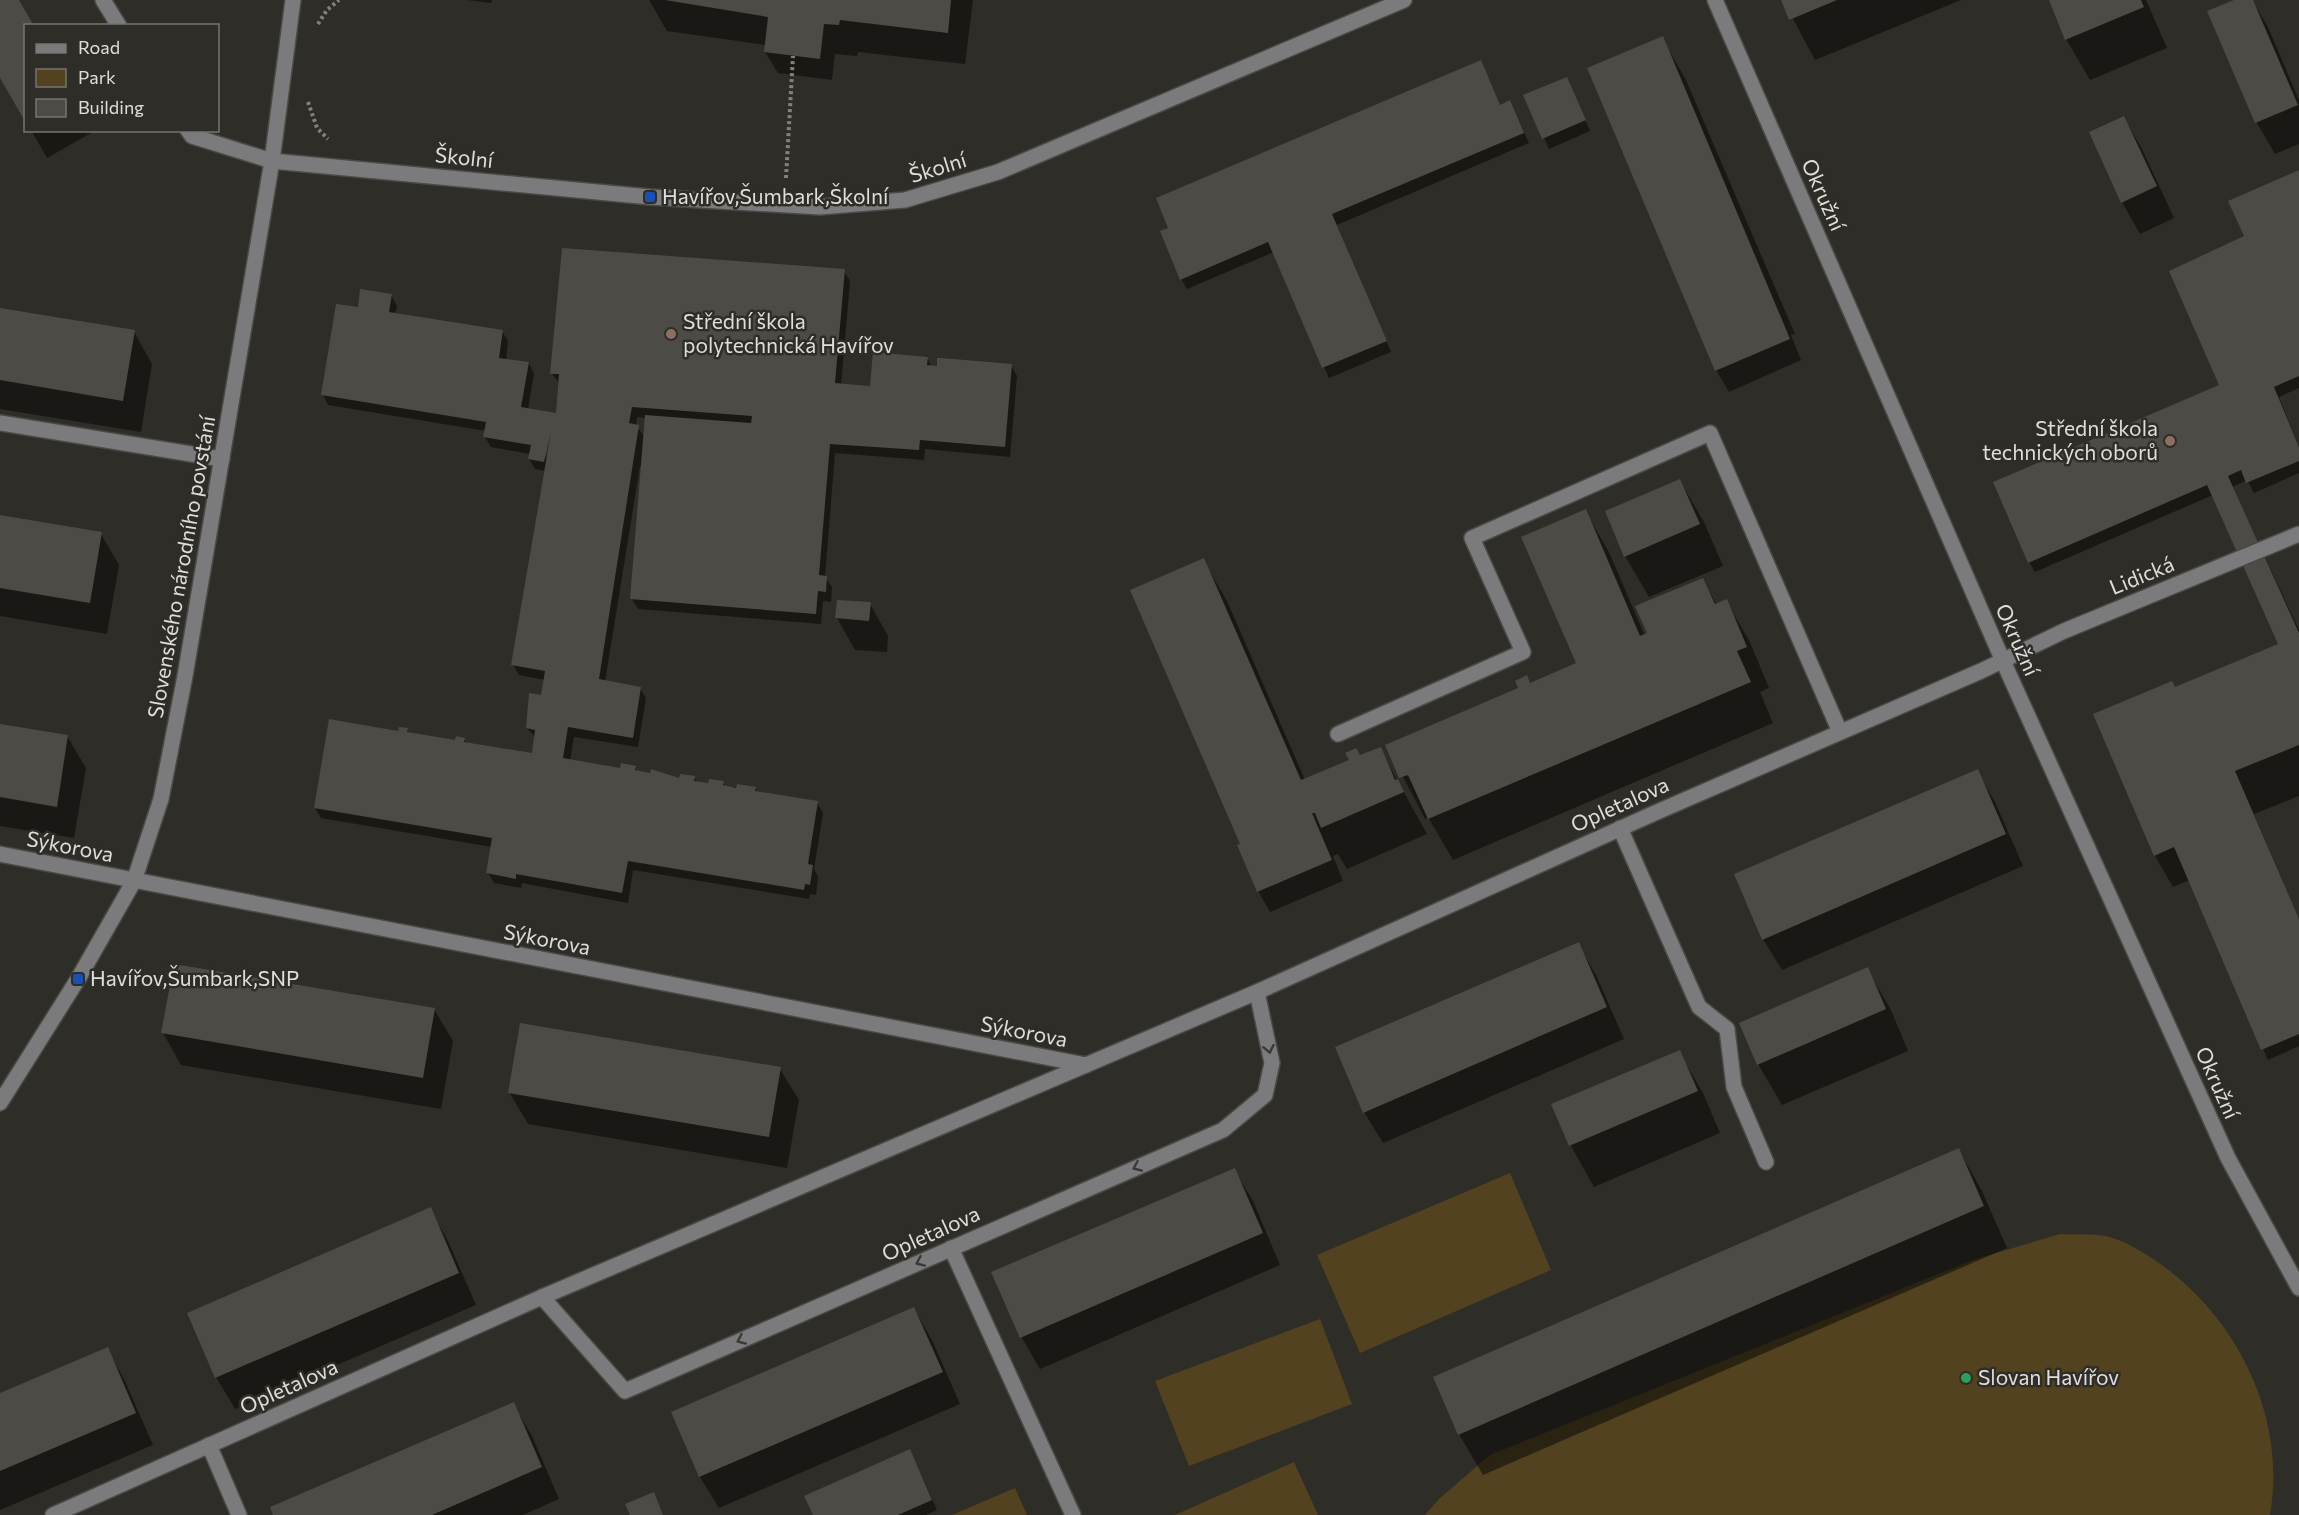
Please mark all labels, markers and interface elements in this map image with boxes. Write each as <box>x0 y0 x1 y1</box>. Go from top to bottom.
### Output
legend <box>24 24 219 132</box>
text: Road <box>78 36 120 58</box>
text: Park <box>78 66 116 88</box>
text: Building <box>78 96 144 118</box>
street label: Školní <box>434 141 495 172</box>
street label: Školní <box>906 146 970 187</box>
street label: Okružní <box>1797 154 1852 235</box>
place label: Havířov,Šumbark,Školní <box>662 183 889 208</box>
marker: Havířov,Šumbark,Školní <box>643 190 657 204</box>
place label: Střední škola polytechnická Havířov <box>683 308 894 357</box>
marker: Střední škola polytechnická Havířov <box>664 327 678 341</box>
street label: Slovenského národního povstání <box>142 413 220 720</box>
place label: Střední škola technických oborů <box>1982 415 2158 464</box>
marker: Střední škola technických oborů <box>2163 434 2177 448</box>
street label: Lidická <box>2105 550 2177 599</box>
street label: Okružní <box>1991 599 2046 680</box>
street label: Opletalova <box>1567 771 1672 836</box>
street label: Sýkorova <box>25 825 116 866</box>
street label: Sýkorova <box>502 918 593 959</box>
place label: Havířov,Šumbark,SNP <box>90 965 299 990</box>
marker: Havířov,Šumbark,SNP <box>71 972 85 986</box>
street label: Sýkorova <box>979 1010 1070 1051</box>
street label: Okružní <box>2191 1042 2246 1123</box>
one-way arrow <box>1262 1044 1275 1054</box>
one-way arrow <box>1132 1160 1143 1172</box>
street label: Opletalova <box>878 1200 983 1265</box>
one-way arrow <box>915 1254 926 1266</box>
one-way arrow <box>737 1333 748 1345</box>
street label: Opletalova <box>236 1353 341 1418</box>
place label: Slovan Havířov <box>1978 1364 2119 1389</box>
marker: Slovan Havířov <box>1959 1371 1973 1385</box>

